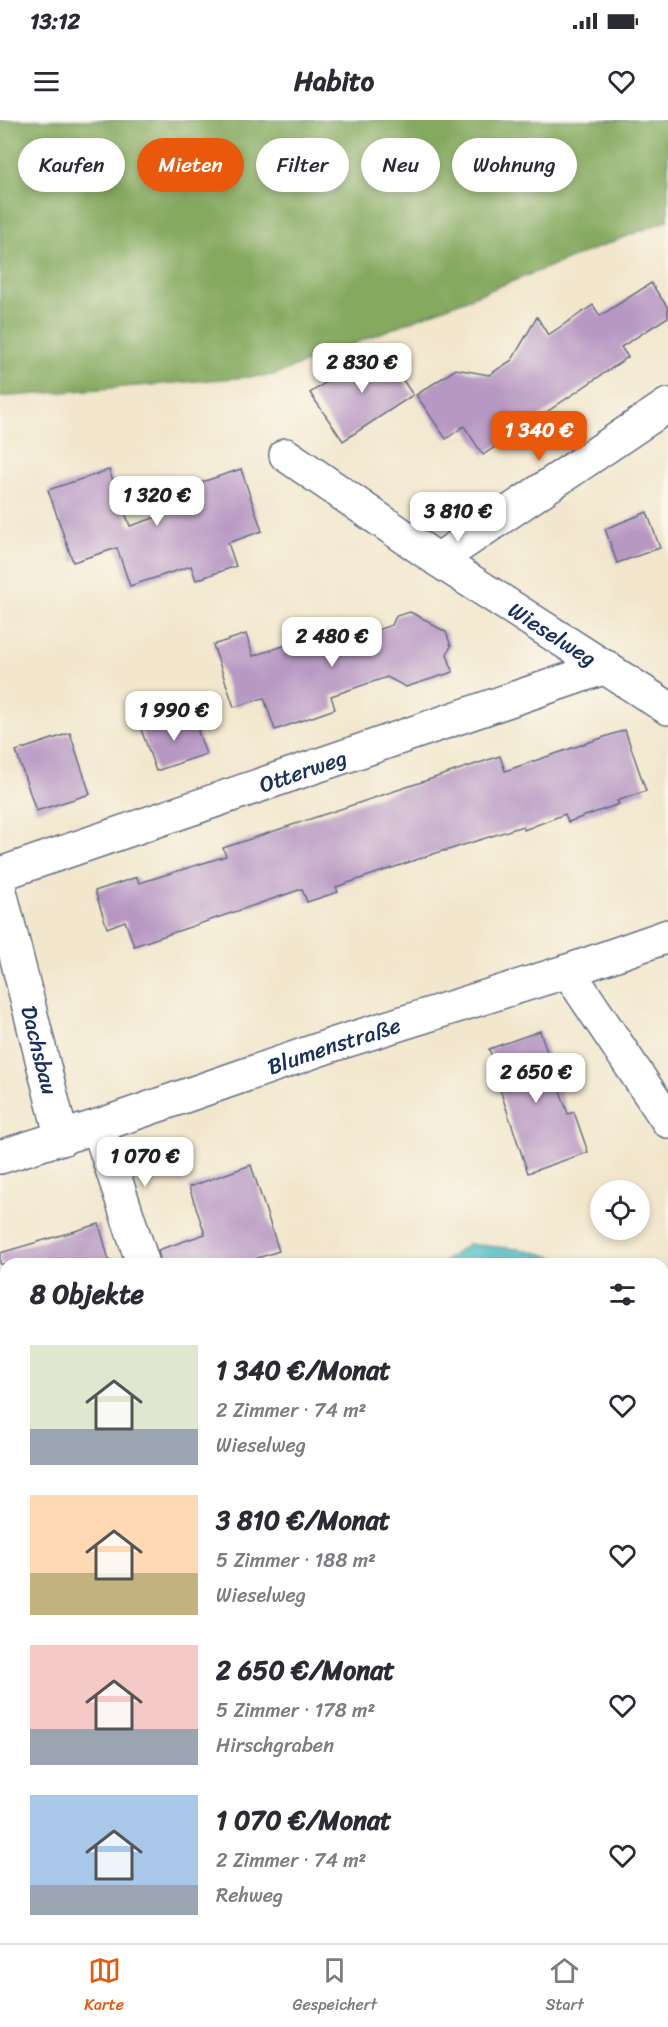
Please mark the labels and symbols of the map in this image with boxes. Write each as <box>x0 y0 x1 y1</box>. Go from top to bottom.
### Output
pin: 2 830 € <box>307 343 417 394</box>
pin: 1 340 € <box>484 411 594 462</box>
pin: 1 320 € <box>102 476 212 527</box>
pin: 3 810 € <box>403 492 513 543</box>
street label: Wieselweg <box>500 591 605 677</box>
pin: 2 480 € <box>277 617 387 668</box>
pin: 1 990 € <box>119 691 229 742</box>
street label: Otterweg <box>254 738 352 804</box>
street label: Dachsbau <box>9 1002 69 1099</box>
street label: Blumenstraße <box>262 1006 406 1086</box>
pin: 2 650 € <box>481 1053 591 1104</box>
pin: 1 070 € <box>90 1137 200 1188</box>

